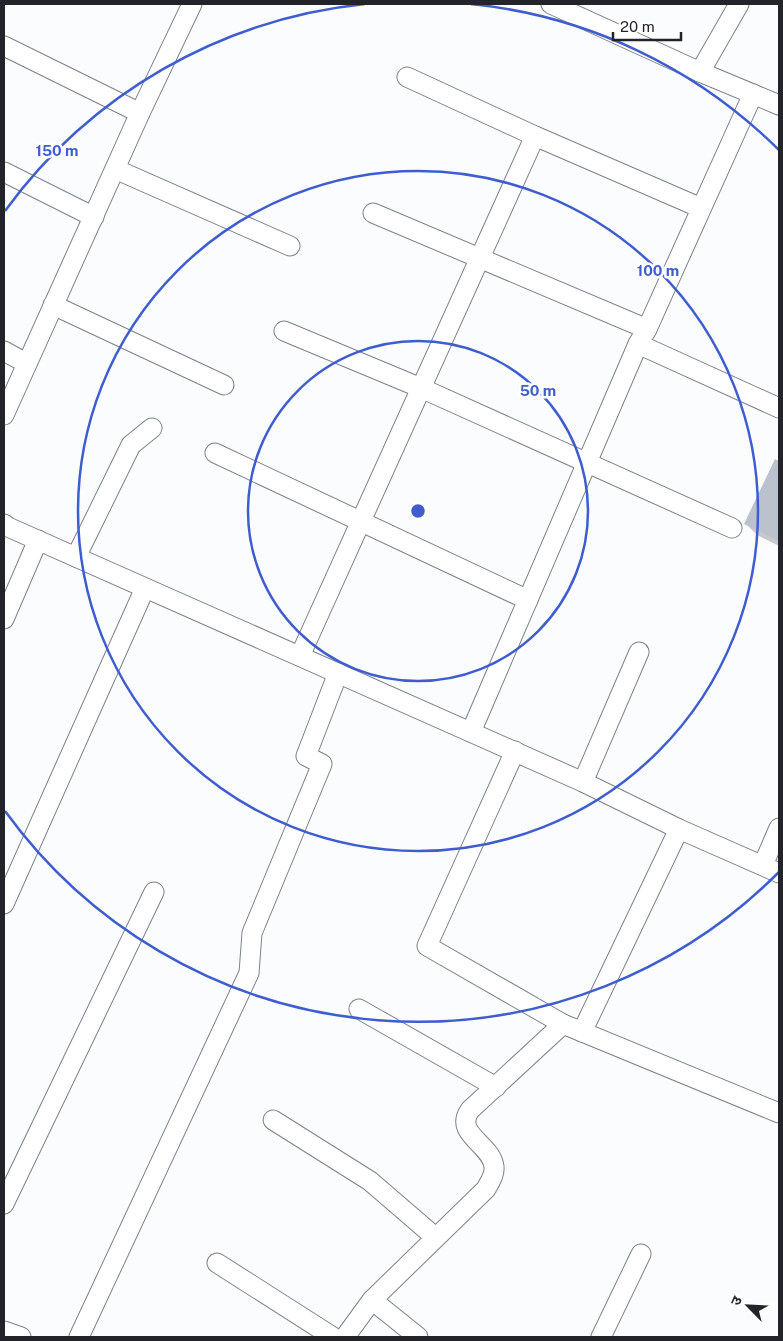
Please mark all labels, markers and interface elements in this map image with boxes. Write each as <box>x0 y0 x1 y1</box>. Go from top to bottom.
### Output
scale bar <box>613 10 680 42</box>
text: 20 m <box>620 18 655 35</box>
text: 150 m <box>35 142 79 159</box>
text: 100 m <box>637 262 679 279</box>
text: 50 m <box>520 382 556 399</box>
centre of rings <box>409 502 427 520</box>
north arrow <box>723 1281 773 1331</box>
text: उ <box>727 1293 745 1308</box>

